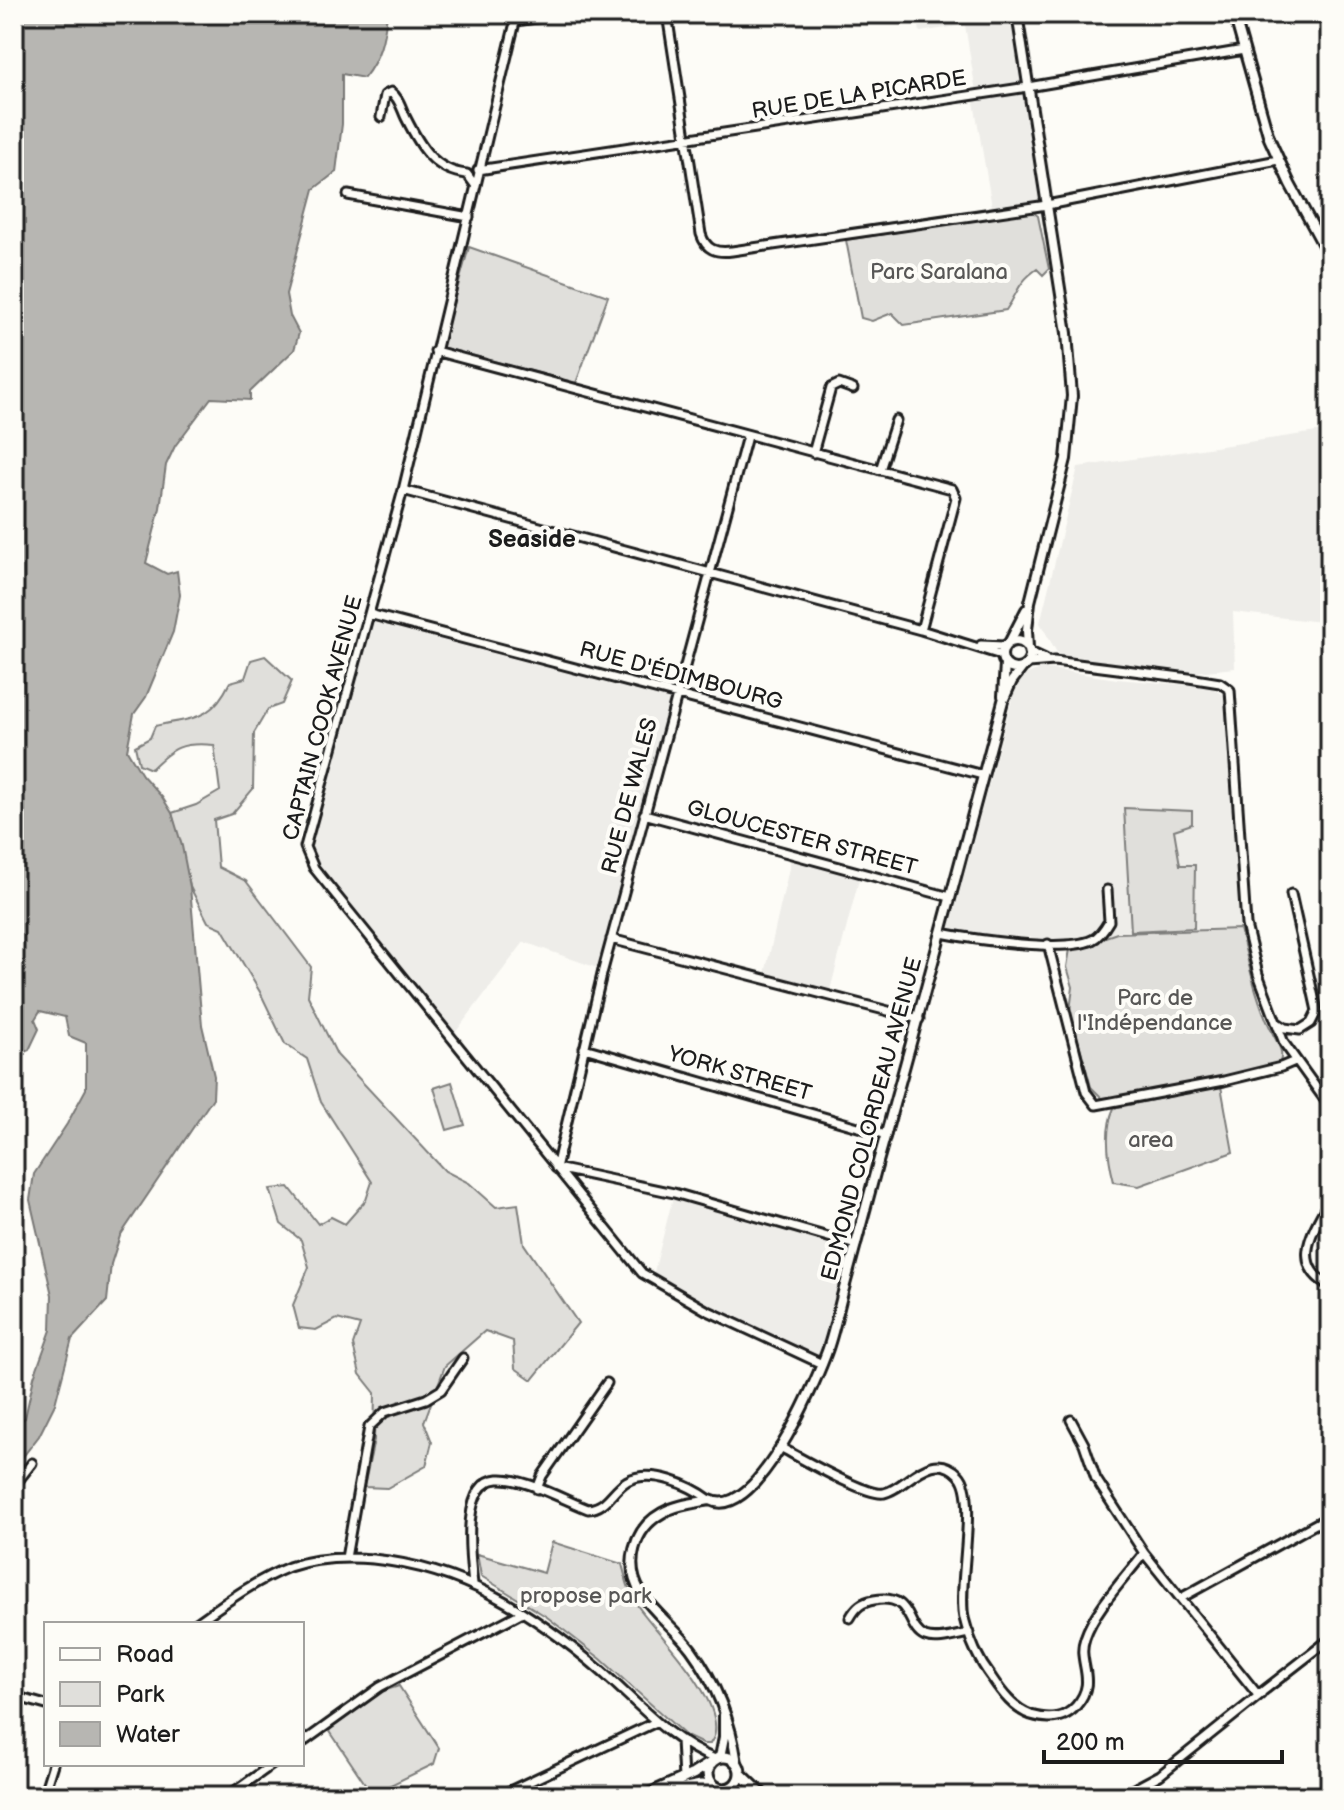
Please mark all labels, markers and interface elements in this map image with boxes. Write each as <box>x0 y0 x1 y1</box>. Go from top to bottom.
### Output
street label: RUE DE LA PICARDE <box>750 65 968 125</box>
park label: Parc Saralana <box>870 259 1008 286</box>
district label: Seaside <box>488 525 576 554</box>
street label: CAPTAIN COOK AVENUE <box>277 593 369 843</box>
street label: RUE D'ÉDIMBOURG <box>577 635 786 716</box>
street label: RUE DE WALES <box>596 715 664 877</box>
street label: GLOUCESTER STREET <box>684 794 920 882</box>
street label: EDMOND COLORDEAU AVENUE <box>816 954 928 1284</box>
park label: Parc de l'Indépendance <box>1077 985 1233 1037</box>
street label: YORK STREET <box>664 1040 815 1107</box>
park label: area <box>1128 1127 1174 1154</box>
park label: propose park <box>520 1583 652 1610</box>
legend <box>44 1622 304 1766</box>
text: Road <box>116 1640 174 1669</box>
text: Park <box>116 1680 164 1709</box>
scale bar <box>1044 1714 1282 1764</box>
text: Water <box>116 1720 180 1749</box>
text: 200 m <box>1056 1728 1125 1757</box>

